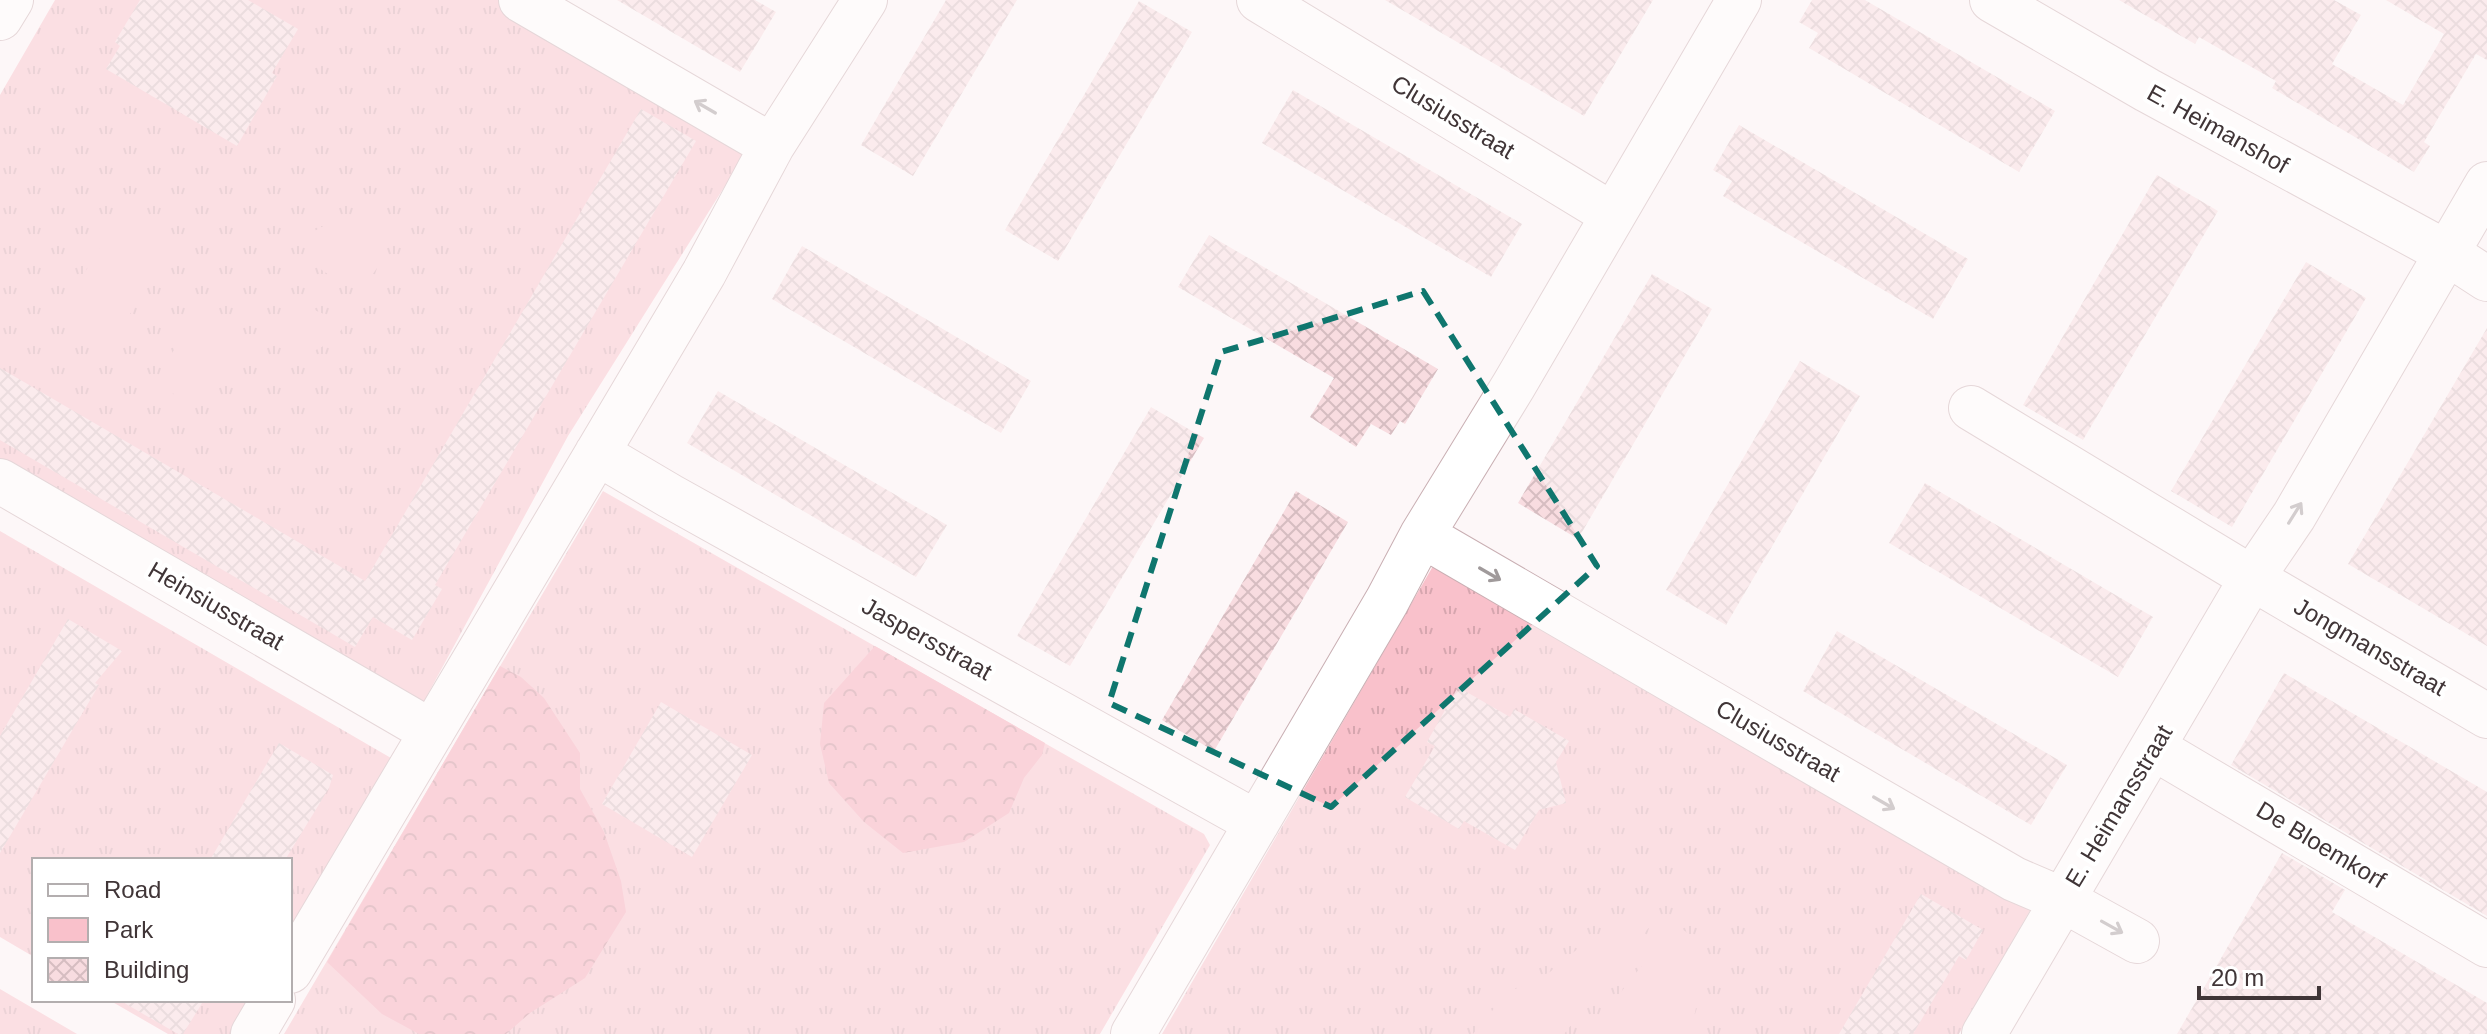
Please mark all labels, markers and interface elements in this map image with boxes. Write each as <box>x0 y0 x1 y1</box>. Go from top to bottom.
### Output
street label: Clusiusstraat <box>1387 69 1520 164</box>
street label: E. Heimanshof <box>2143 79 2294 179</box>
one-way arrow <box>694 99 717 115</box>
one-way arrow <box>2288 502 2304 525</box>
street label: Heinsiusstraat <box>144 556 289 655</box>
one-way arrow <box>1477 567 1501 582</box>
street label: Jaspersstraat <box>858 592 997 685</box>
street label: Jongmansstraat <box>2290 592 2451 701</box>
street label: Clusiusstraat <box>1711 694 1845 787</box>
street label: E. Heimansstraat <box>2060 720 2178 892</box>
one-way arrow <box>1872 795 1895 811</box>
street label: De Bloemkorf <box>2252 796 2391 894</box>
legend <box>32 858 292 1002</box>
text: Road <box>104 876 161 903</box>
text: Park <box>104 916 154 943</box>
one-way arrow <box>2100 919 2123 935</box>
scale bar <box>2199 950 2319 1000</box>
text: Building <box>104 956 189 983</box>
text: 20 m <box>2211 964 2264 991</box>

